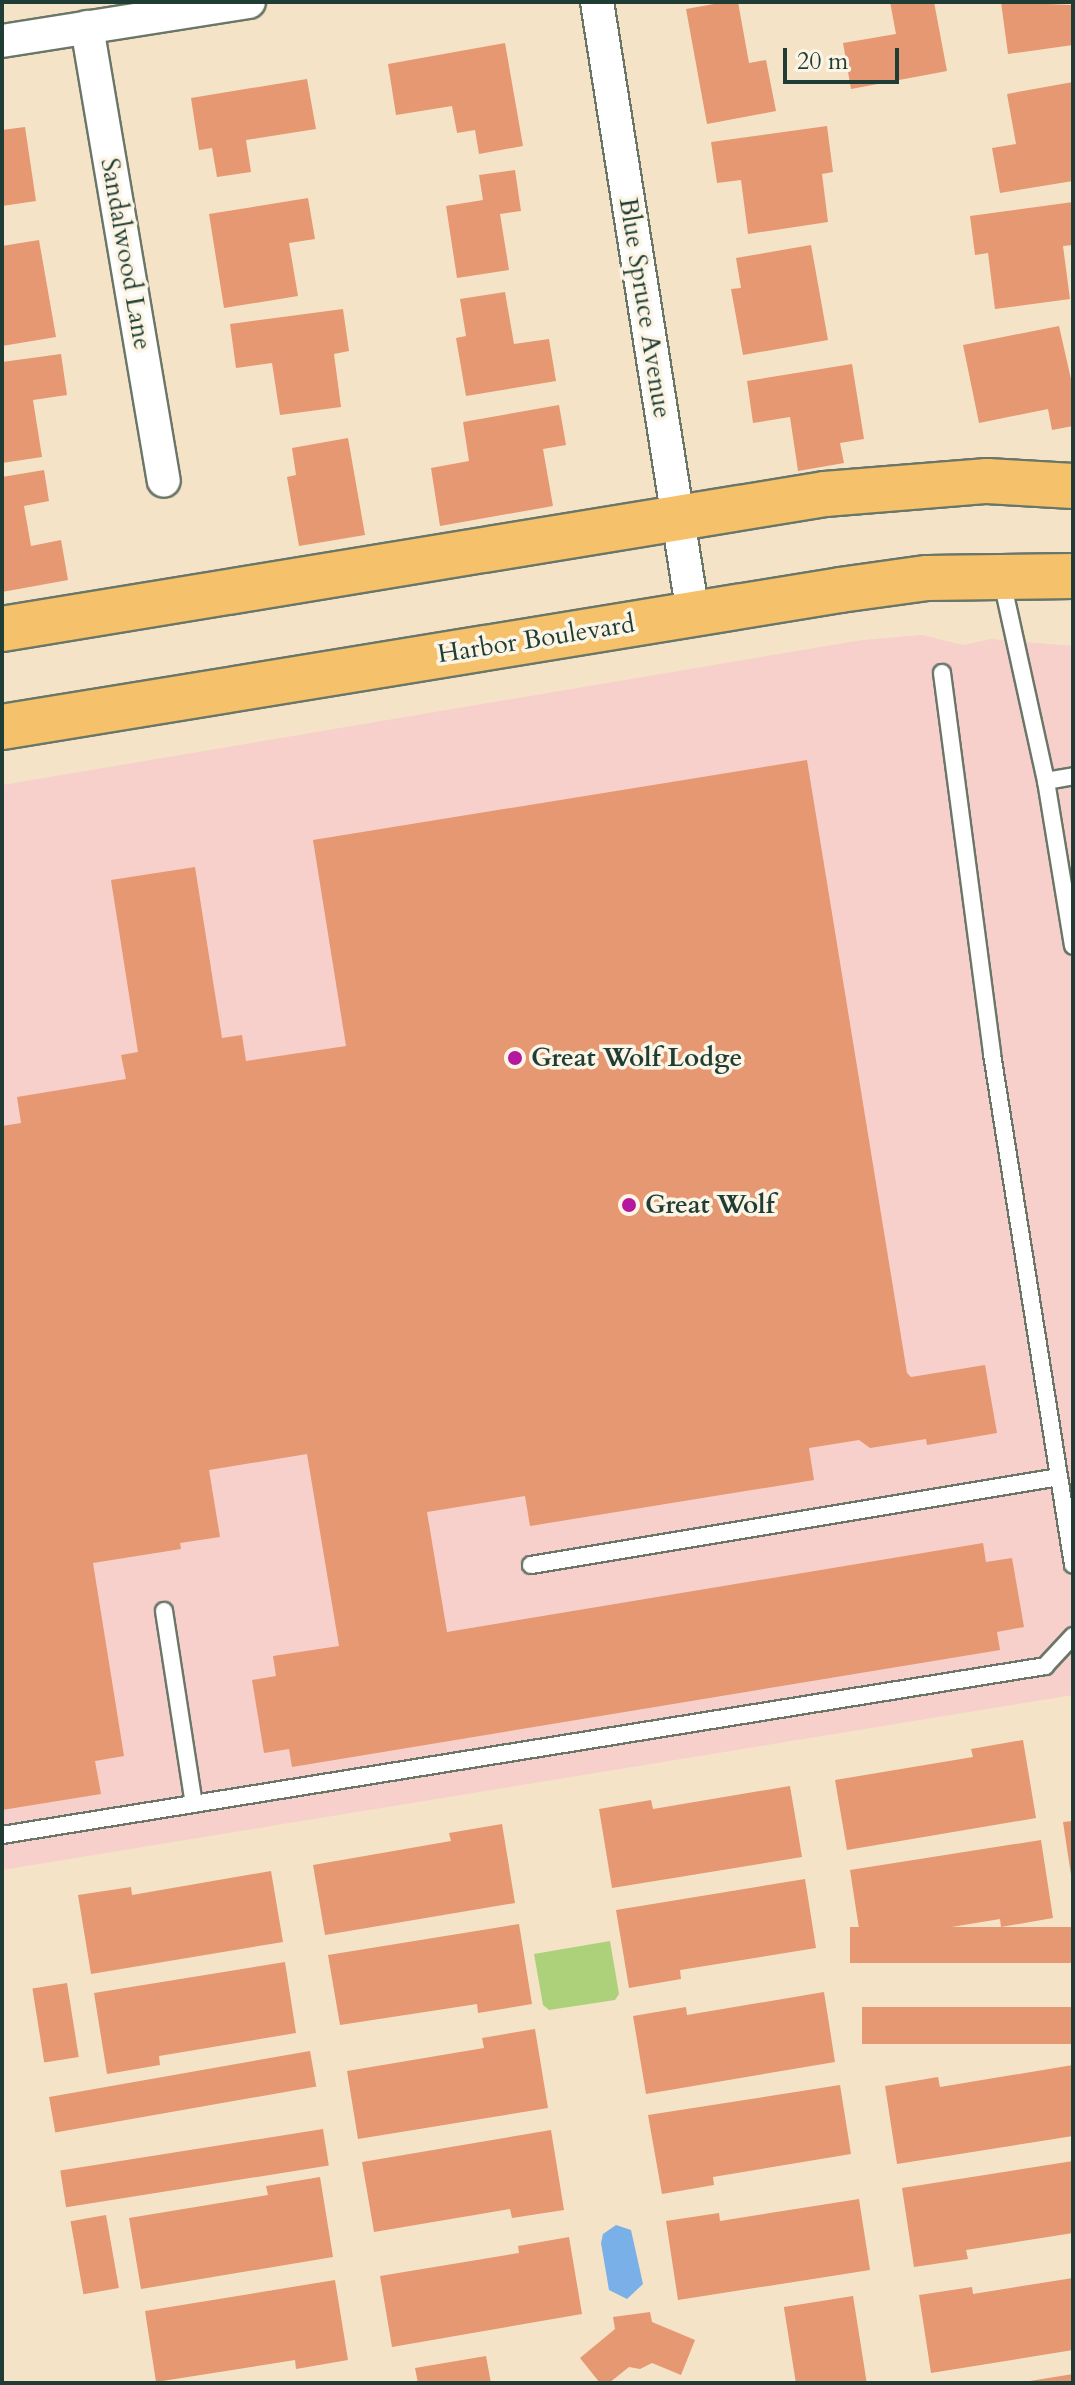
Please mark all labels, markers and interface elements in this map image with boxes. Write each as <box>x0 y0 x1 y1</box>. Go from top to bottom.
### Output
scale bar <box>787 32 903 82</box>
text: 20 m <box>797 45 848 78</box>
street label: Sandalwood Lane <box>94 156 158 352</box>
street label: Blue Spruce Avenue <box>612 195 678 421</box>
street label: Harbor Boulevard <box>435 608 637 670</box>
place label: Great Wolf Lodge <box>531 1042 742 1074</box>
marker: Great Wolf Lodge <box>506 1049 524 1067</box>
place label: Great Wolf <box>645 1189 775 1221</box>
marker: Great Wolf <box>620 1196 638 1214</box>

